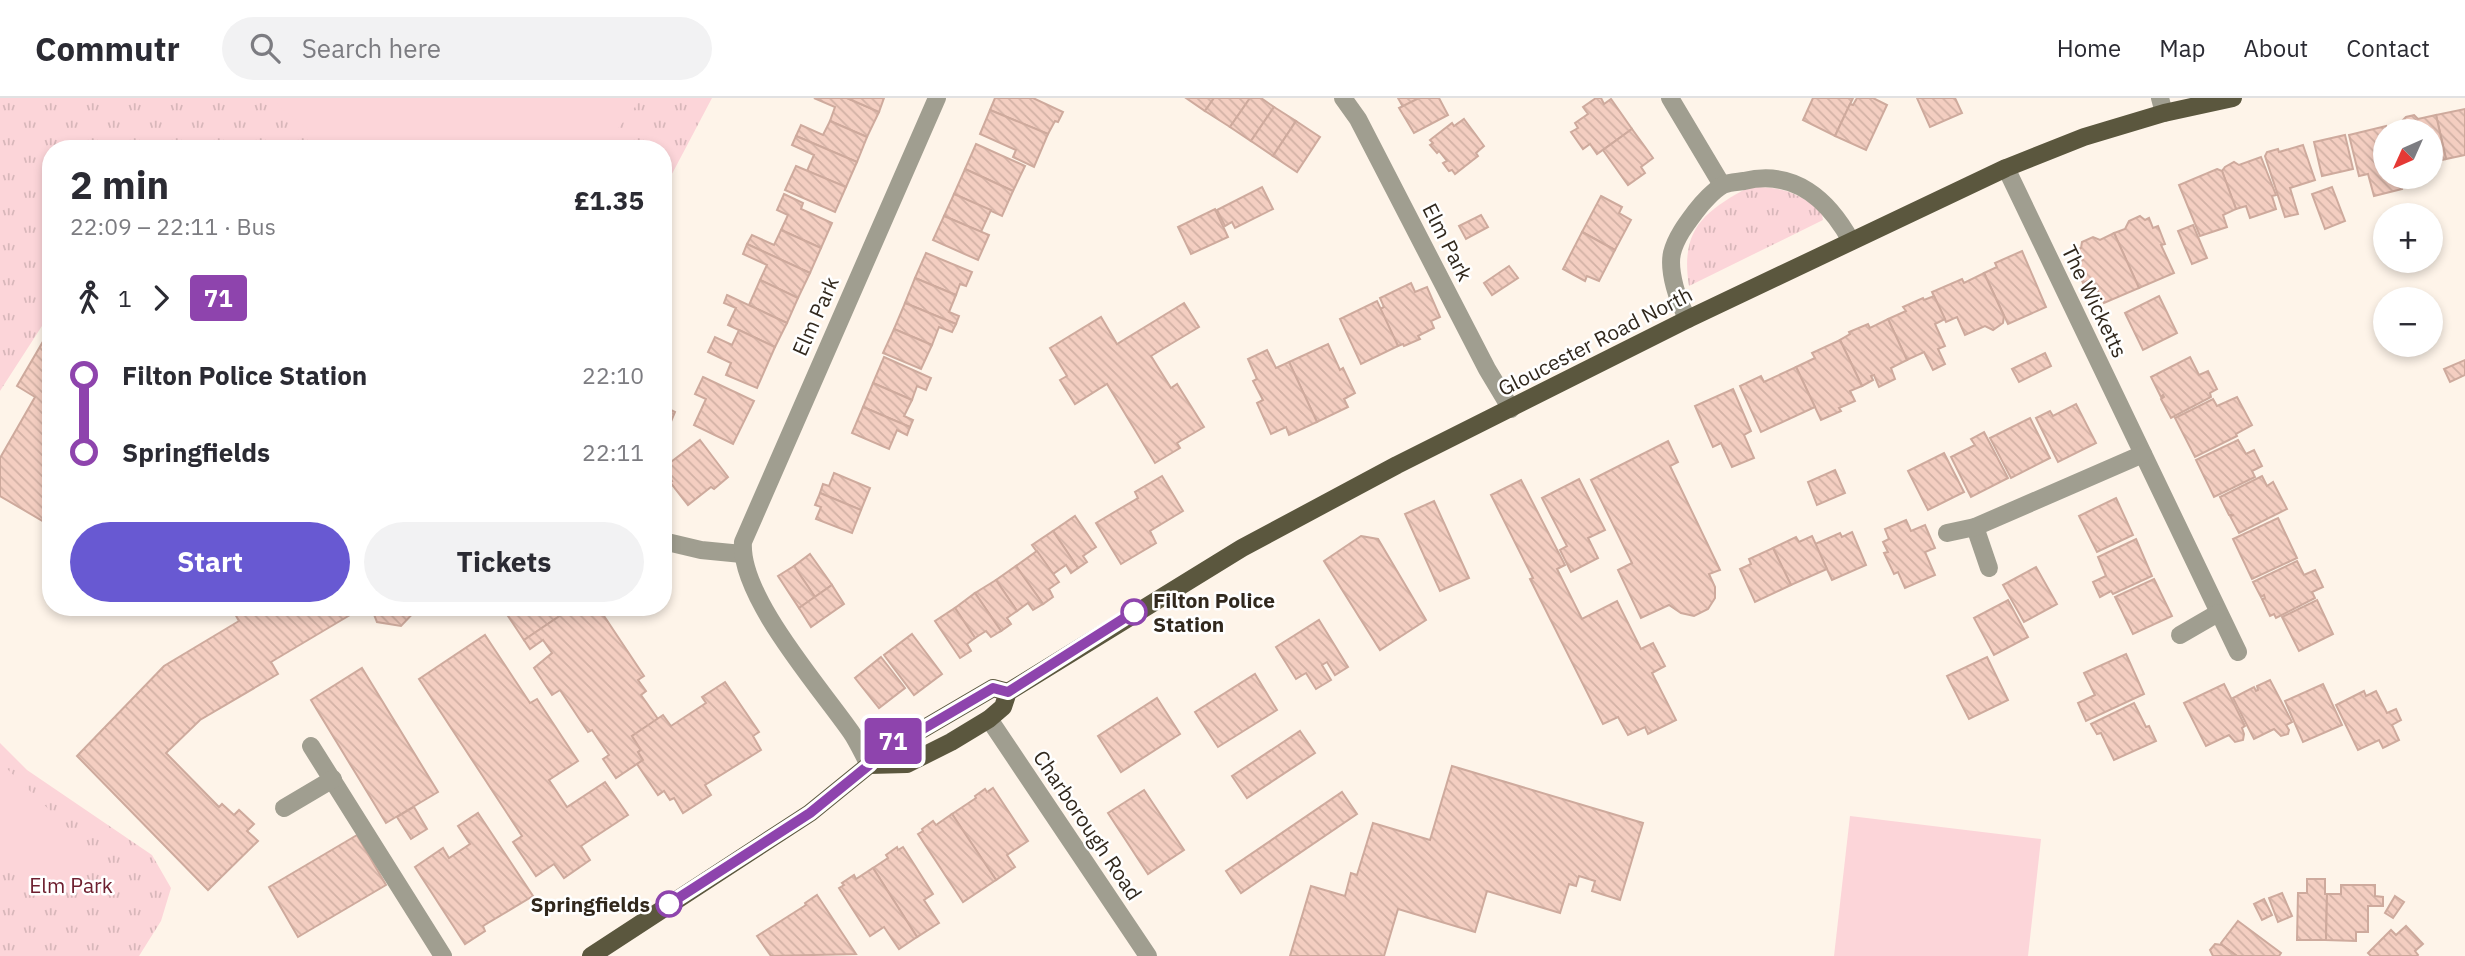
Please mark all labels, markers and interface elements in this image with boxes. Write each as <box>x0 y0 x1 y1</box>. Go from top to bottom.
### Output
search box <box>222 17 712 80</box>
text: Commutr <box>35 27 180 70</box>
icon: search <box>246 29 284 67</box>
text: Search here <box>302 31 441 65</box>
text: Home <box>2057 32 2121 64</box>
text: Map <box>2159 32 2205 64</box>
text: About <box>2243 32 2308 64</box>
text: Contact <box>2346 32 2430 64</box>
north arrow <box>2373 119 2443 189</box>
map controls <box>2373 119 2443 357</box>
text: 2 min <box>70 160 169 209</box>
text: £1.35 <box>574 183 644 217</box>
street label: Elm Park <box>1417 198 1479 286</box>
button: + <box>2373 203 2443 273</box>
text: 22:09 – 22:11 · Bus <box>70 211 276 241</box>
street label: The Wicketts <box>2056 240 2134 362</box>
street label: Elm Park <box>785 272 845 360</box>
icon: walk <box>70 279 108 317</box>
icon: forward <box>142 279 180 317</box>
street label: Gloucester Road North <box>1493 280 1697 402</box>
text: 71 <box>204 282 233 314</box>
text: 1 <box>118 283 132 313</box>
button: − <box>2373 287 2443 357</box>
text: Filton Police Station <box>122 358 367 392</box>
text: 22:10 <box>582 360 644 390</box>
text: Springfields <box>122 435 270 469</box>
text: 22:11 <box>582 437 644 467</box>
button: Start <box>70 522 350 602</box>
button: Tickets <box>364 522 644 602</box>
place label: Filton Police Station <box>1153 586 1275 638</box>
marker: Filton Police Station <box>1121 599 1147 625</box>
line badge: 71 <box>862 718 924 764</box>
text: 71 <box>879 725 907 757</box>
street label: Charborough Road <box>1027 744 1149 906</box>
park label: Elm Park <box>29 871 113 899</box>
place label: Springfields <box>530 890 650 918</box>
marker: Springfields <box>656 891 682 917</box>

